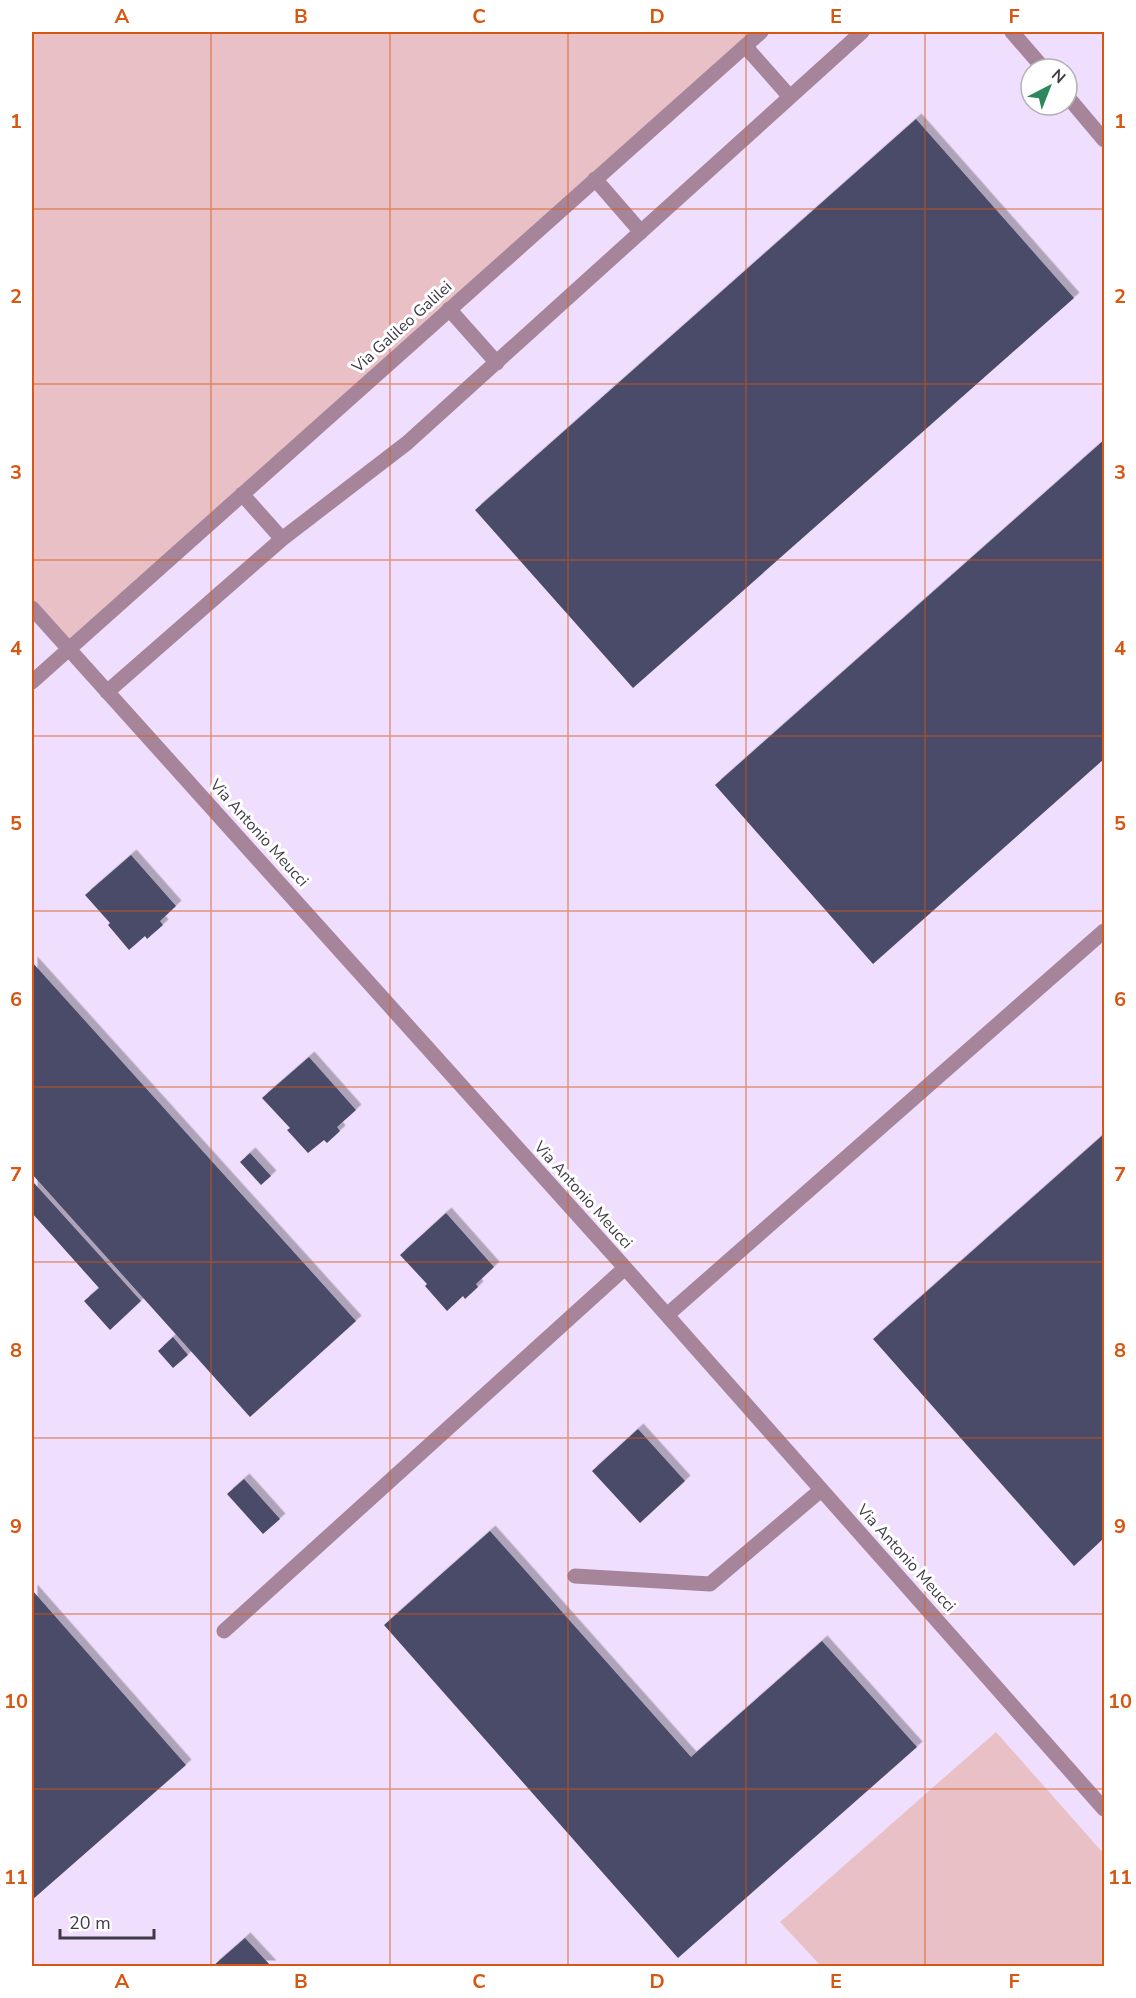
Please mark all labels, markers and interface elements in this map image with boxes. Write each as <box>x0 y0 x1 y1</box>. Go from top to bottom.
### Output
text: A <box>115 3 130 30</box>
text: B <box>294 3 308 30</box>
text: C <box>472 3 486 30</box>
text: D <box>649 3 665 30</box>
text: E <box>830 3 842 30</box>
text: F <box>1008 3 1020 30</box>
north arrow <box>1019 57 1079 117</box>
text: N <box>1047 64 1070 89</box>
text: 1 <box>10 108 22 135</box>
text: 1 <box>1114 108 1126 135</box>
street label: Via Galileo Galilei <box>347 276 457 378</box>
text: 2 <box>10 283 22 310</box>
text: 2 <box>1114 283 1126 310</box>
text: 3 <box>10 459 22 486</box>
text: 3 <box>1114 459 1126 486</box>
text: 4 <box>10 635 22 662</box>
text: 4 <box>1114 635 1126 662</box>
street label: Via Antonio Meucci <box>204 774 313 892</box>
text: 5 <box>10 810 22 837</box>
text: 5 <box>1114 810 1126 837</box>
text: 6 <box>10 986 22 1013</box>
text: 6 <box>1114 986 1126 1013</box>
street label: Via Antonio Meucci <box>528 1136 637 1254</box>
text: 7 <box>10 1161 22 1188</box>
text: 7 <box>1114 1161 1126 1188</box>
text: 8 <box>10 1337 22 1364</box>
text: 8 <box>1114 1337 1126 1364</box>
street label: Via Antonio Meucci <box>851 1499 960 1617</box>
text: 9 <box>10 1513 22 1540</box>
text: 9 <box>1114 1513 1126 1540</box>
text: 10 <box>4 1688 28 1715</box>
text: 10 <box>1108 1688 1132 1715</box>
text: 11 <box>4 1864 28 1891</box>
text: 11 <box>1108 1864 1132 1891</box>
scale bar <box>60 1902 154 1940</box>
text: 20 m <box>69 1911 111 1935</box>
text: A <box>115 1968 130 1995</box>
text: B <box>294 1968 308 1995</box>
text: C <box>472 1968 486 1995</box>
text: D <box>649 1968 665 1995</box>
text: E <box>830 1968 842 1995</box>
text: F <box>1008 1968 1020 1995</box>

